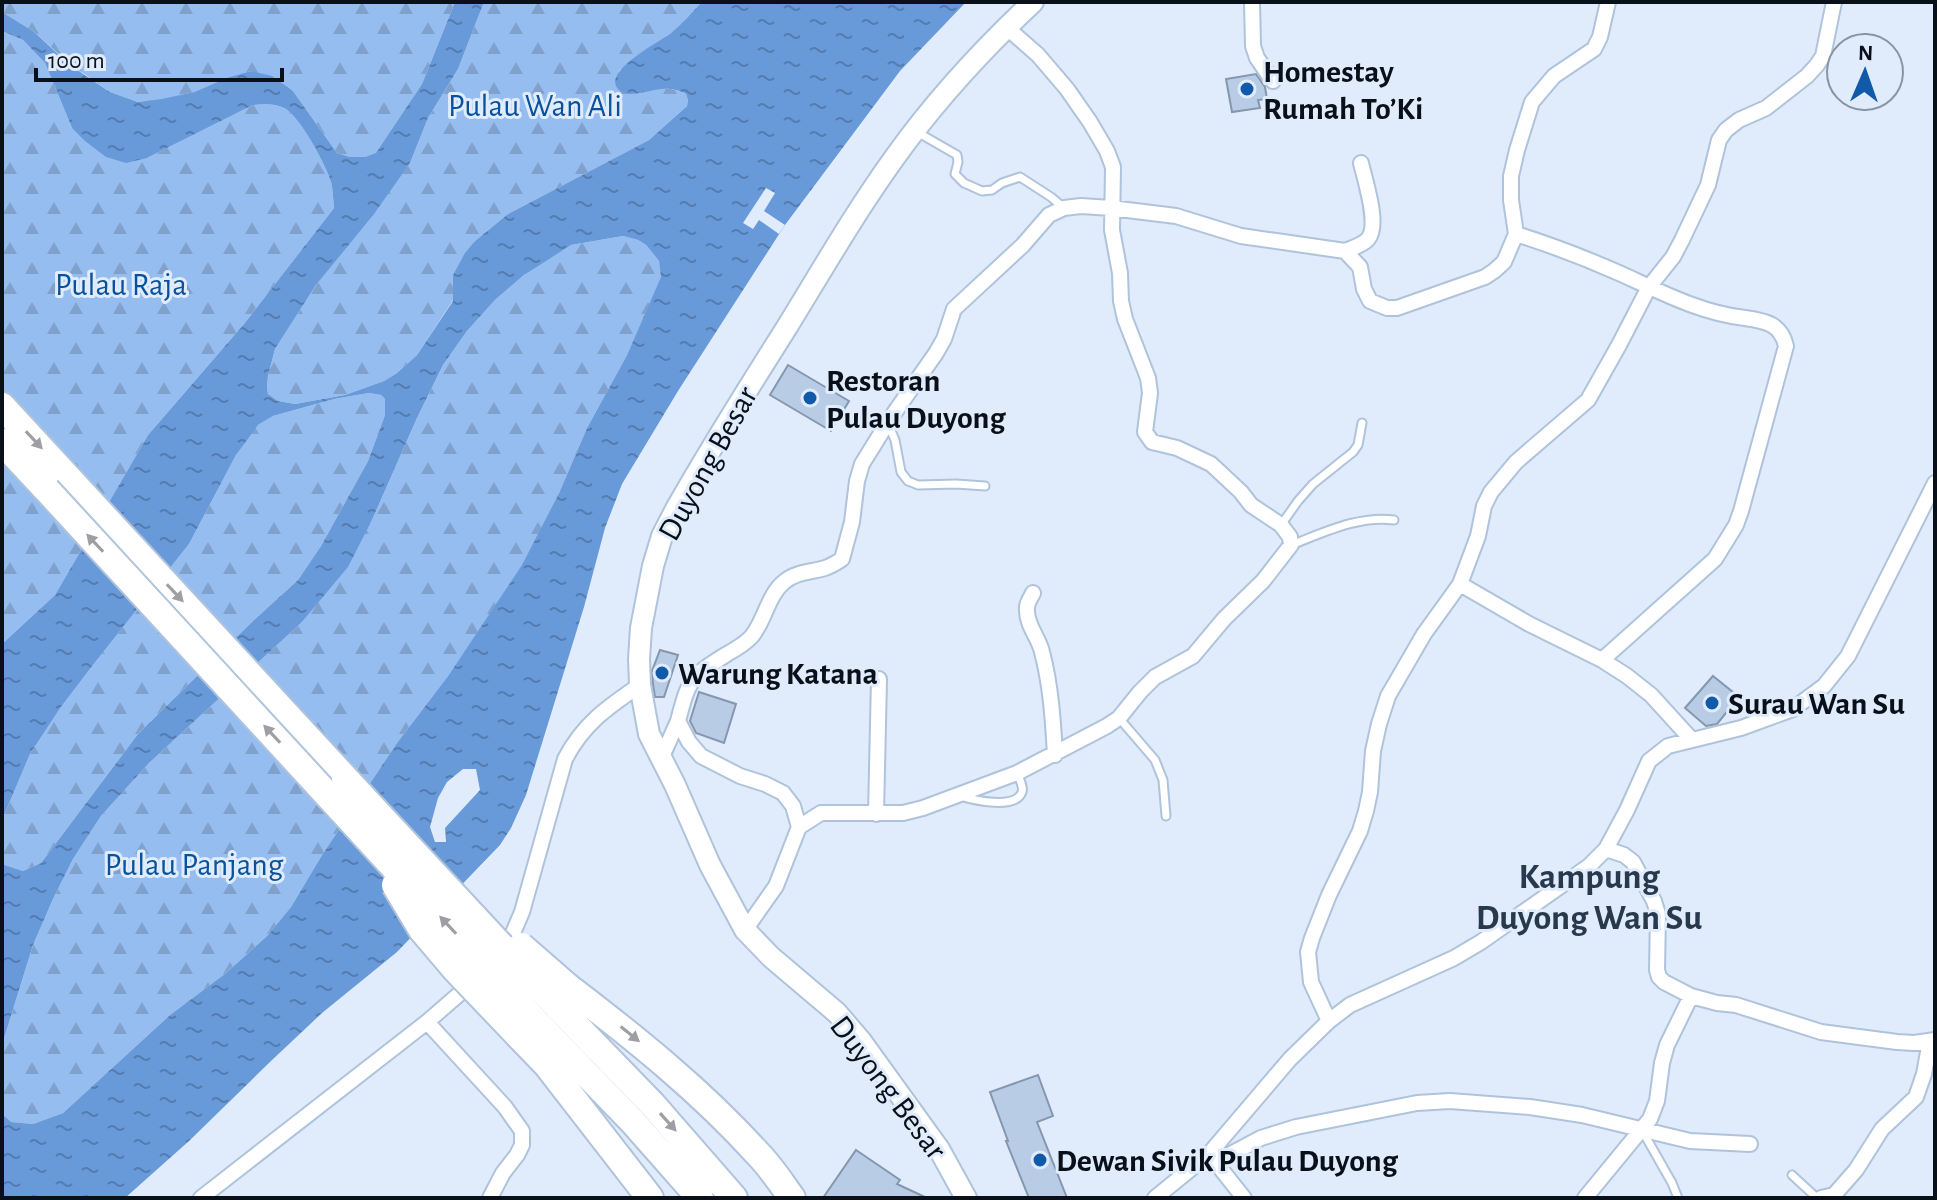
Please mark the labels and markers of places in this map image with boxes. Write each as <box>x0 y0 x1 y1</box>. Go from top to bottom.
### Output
place label: Homestay Rumah To’Ki <box>1263 56 1423 125</box>
marker: Homestay Rumah To’Ki <box>1238 80 1256 98</box>
place label: Restoran Pulau Duyong <box>826 365 1006 434</box>
marker: Restoran Pulau Duyong <box>801 389 819 407</box>
place label: Warung Katana <box>678 658 878 690</box>
marker: Warung Katana <box>653 664 671 682</box>
place label: Surau Wan Su <box>1728 688 1905 720</box>
marker: Surau Wan Su <box>1703 694 1721 712</box>
place label: Dewan Sivik Pulau Duyong <box>1056 1145 1399 1177</box>
marker: Dewan Sivik Pulau Duyong <box>1031 1151 1049 1169</box>

